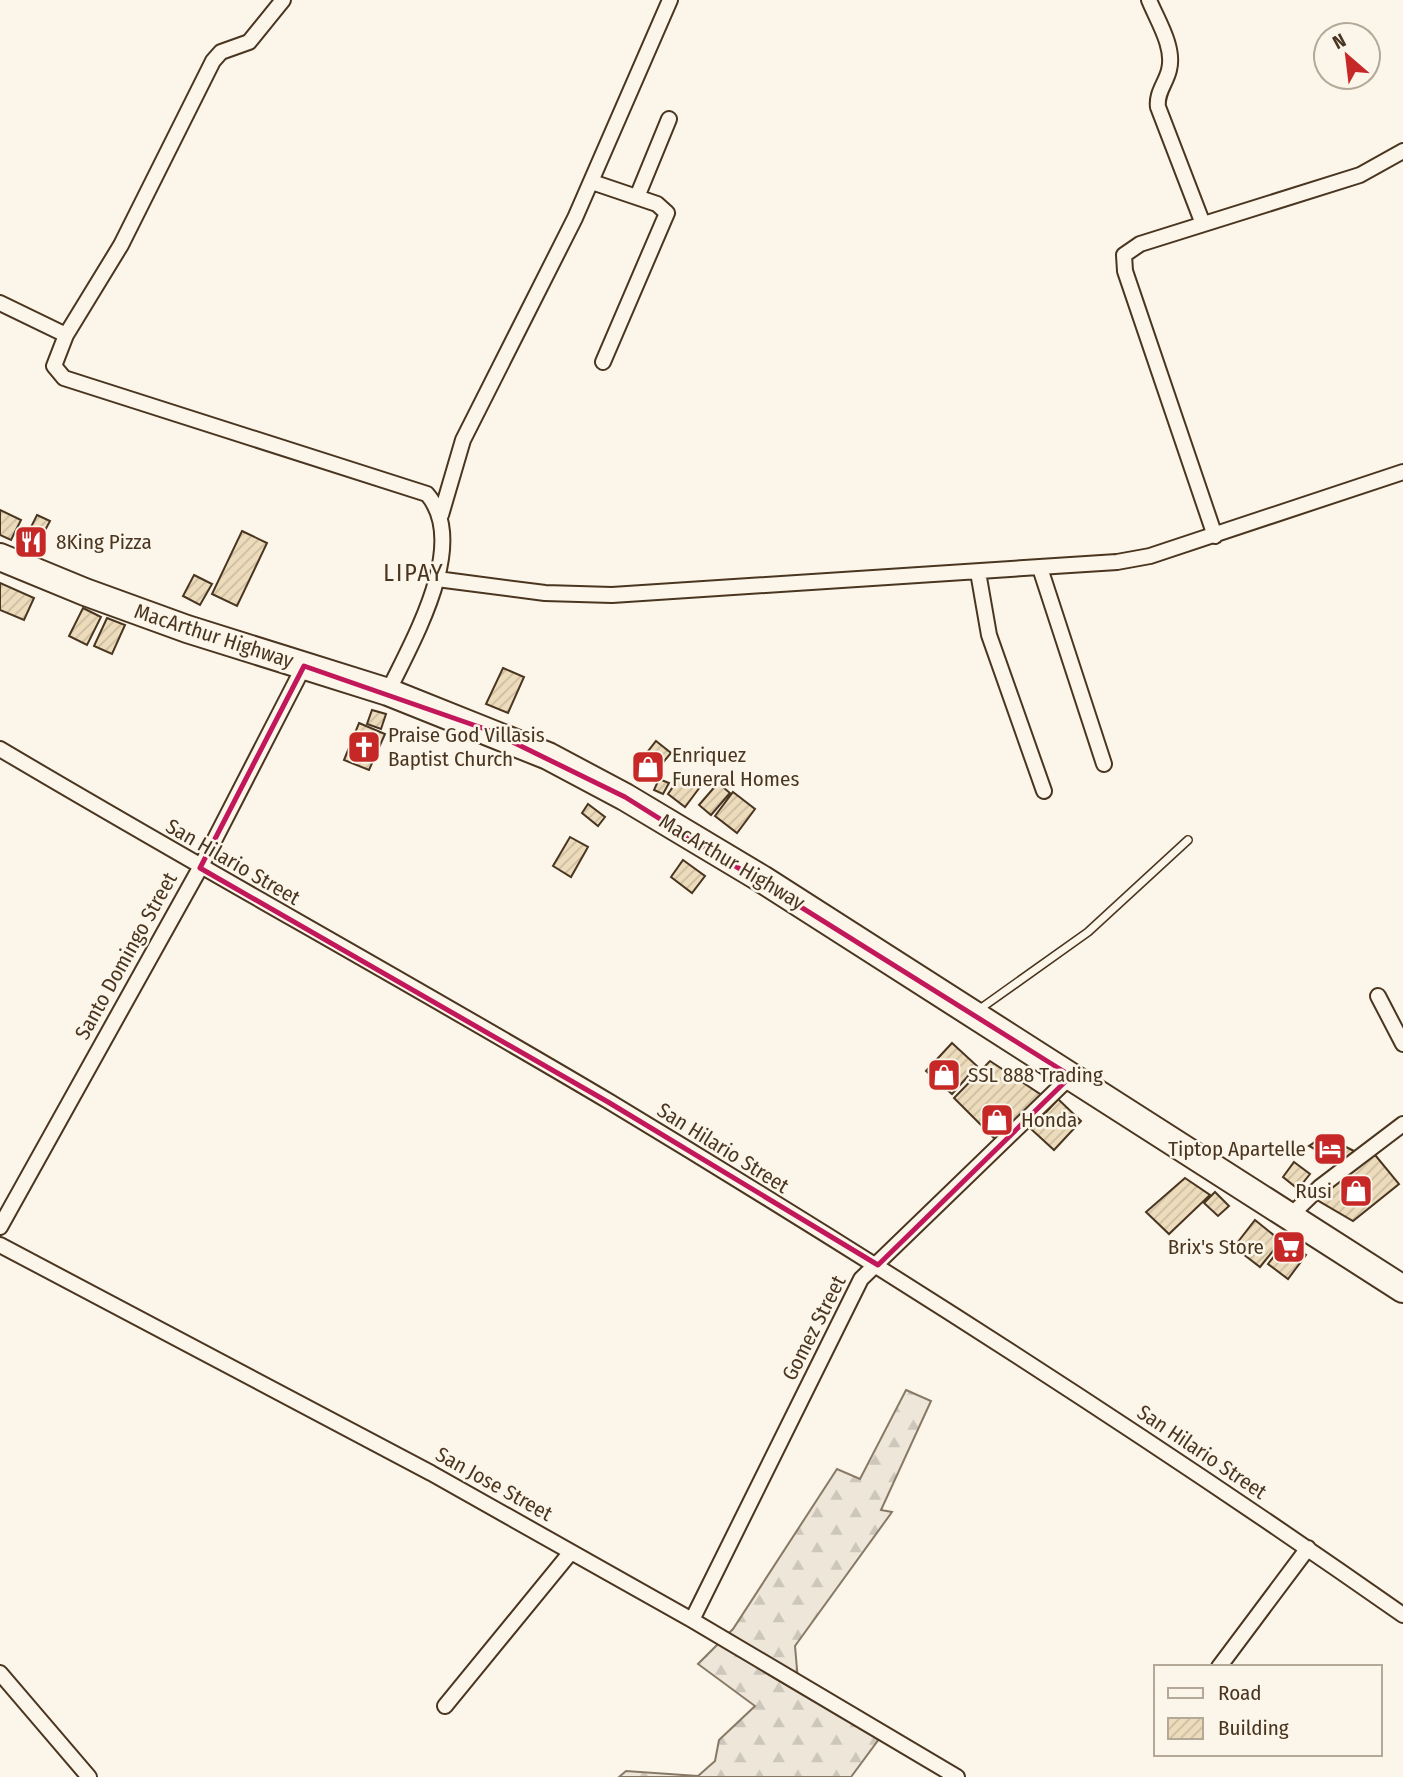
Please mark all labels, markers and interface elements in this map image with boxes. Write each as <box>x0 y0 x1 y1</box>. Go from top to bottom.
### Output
north arrow <box>1312 21 1382 91</box>
text: N <box>1329 29 1350 54</box>
restaurant icon: 8King Pizza <box>12 523 50 561</box>
place label: 8King Pizza <box>56 529 152 555</box>
district label: LIPAY <box>383 559 445 587</box>
street label: MacArthur Highway <box>131 598 297 674</box>
place label: Praise God Villasis Baptist Church <box>388 722 545 772</box>
church icon: Praise God Villasis Baptist Church <box>345 728 383 766</box>
place label: Enriquez Funeral Homes <box>672 742 799 792</box>
shop icon: Enriquez Funeral Homes <box>629 748 667 786</box>
street label: MacArthur Highway <box>654 808 810 916</box>
street label: San Hilario Street <box>161 813 305 911</box>
street label: Santo Domingo Street <box>69 868 183 1044</box>
shop icon: SSL 888 Trading <box>925 1056 963 1094</box>
place label: SSL 888 Trading <box>968 1062 1103 1088</box>
street label: San Hilario Street <box>652 1097 794 1199</box>
shop icon: Honda <box>978 1101 1016 1139</box>
place label: Honda <box>1021 1107 1077 1133</box>
hotel icon: Tiptop Apartelle <box>1311 1130 1349 1168</box>
place label: Tiptop Apartelle <box>1168 1136 1306 1162</box>
shop icon: Rusi <box>1337 1172 1375 1210</box>
place label: Rusi <box>1295 1178 1332 1204</box>
supermarket icon: Brix's Store <box>1270 1228 1308 1266</box>
place label: Brix's Store <box>1168 1234 1264 1260</box>
street label: Gomez Street <box>776 1271 852 1385</box>
street label: San Hilario Street <box>1132 1399 1272 1505</box>
street label: San Jose Street <box>431 1441 557 1527</box>
legend <box>1154 1665 1382 1756</box>
text: Road <box>1218 1680 1262 1706</box>
text: Building <box>1218 1715 1289 1741</box>

